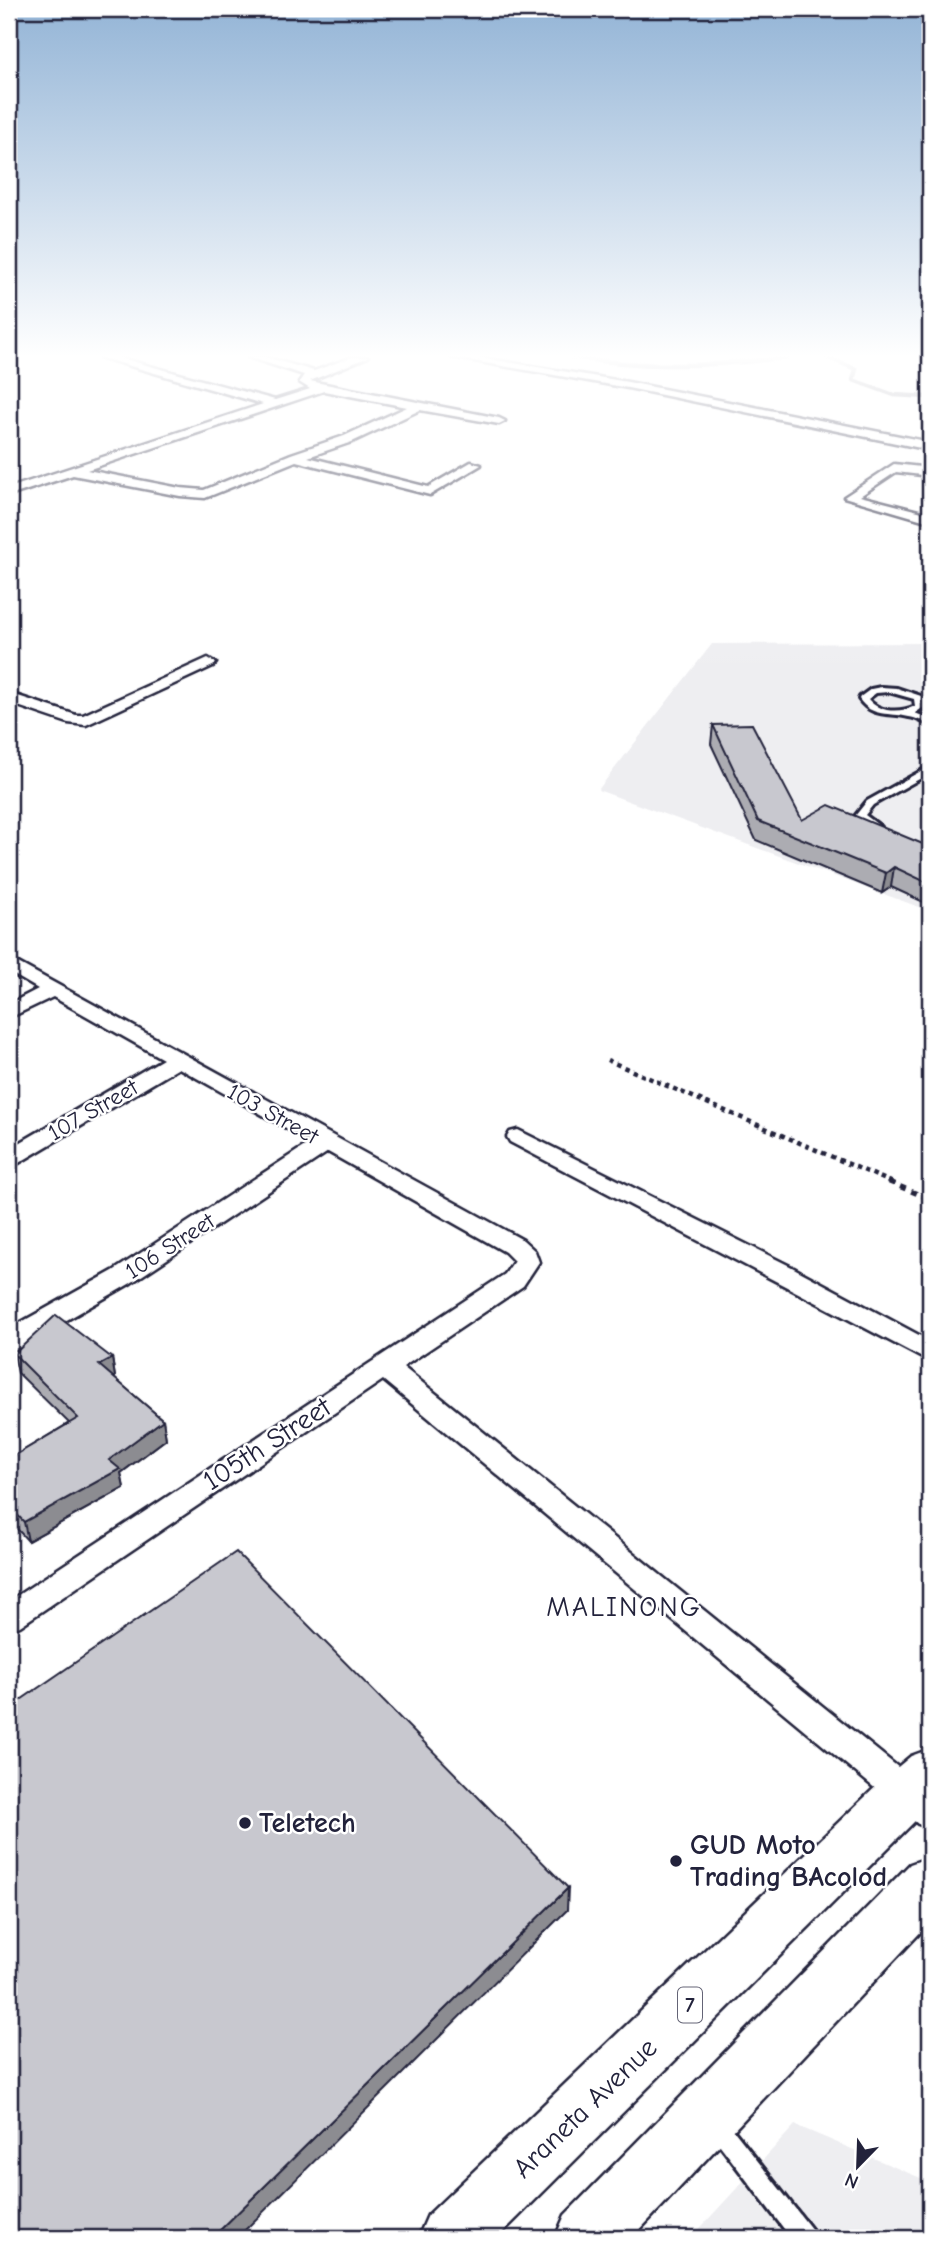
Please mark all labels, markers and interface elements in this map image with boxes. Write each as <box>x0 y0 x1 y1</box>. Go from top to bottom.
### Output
street label: 107 Street <box>43 1073 144 1147</box>
street label: 103 Street <box>223 1078 325 1151</box>
street label: 106 Street <box>120 1206 221 1285</box>
street label: 105th Street <box>197 1390 338 1497</box>
district label: MALINONG <box>546 1591 702 1623</box>
place label: Teletech <box>259 1807 356 1839</box>
marker: Teletech <box>237 1815 253 1831</box>
place label: GUD Moto Trading BAcolod <box>690 1829 887 1893</box>
marker: GUD Moto Trading BAcolod <box>668 1853 684 1869</box>
road number: 7 <box>678 1988 702 2022</box>
street label: Araneta Avenue <box>507 2032 663 2184</box>
north arrow <box>824 2132 894 2202</box>
text: N <box>842 2168 862 2193</box>

